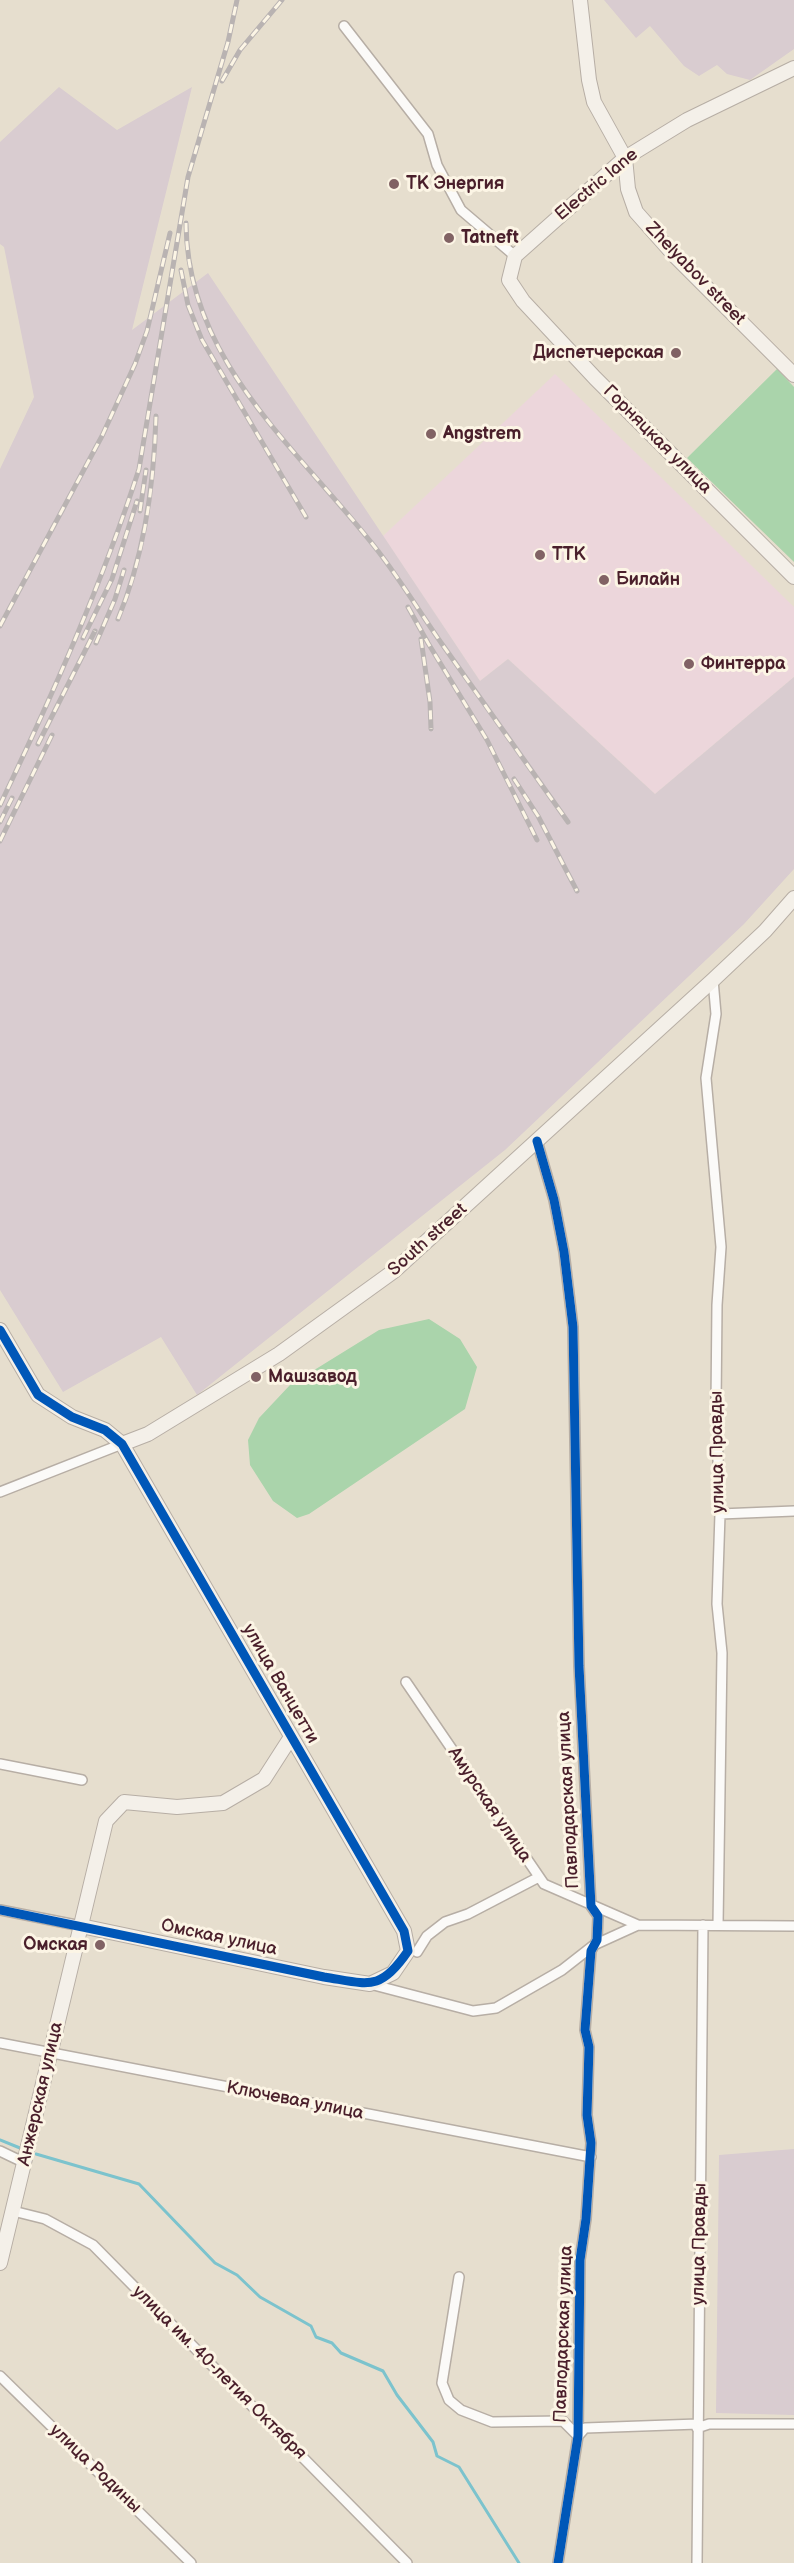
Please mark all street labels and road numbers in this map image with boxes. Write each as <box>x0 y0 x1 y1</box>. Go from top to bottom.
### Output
street label: Electric lane <box>551 144 643 226</box>
street label: Zhelyabov street <box>640 218 750 330</box>
street label: Горняцкая улица <box>598 381 716 499</box>
street label: South street <box>384 1199 472 1281</box>
street label: улица Правды <box>706 1391 730 1513</box>
street label: улица Ванцетти <box>237 1620 323 1748</box>
street label: Павлодарская улица <box>554 1711 584 1889</box>
street label: Амурская улица <box>442 1743 536 1867</box>
street label: Омская улица <box>159 1915 279 1961</box>
street label: Анжерская улица <box>14 2020 68 2168</box>
street label: Ключевая улица <box>225 2077 365 2125</box>
street label: улица Правды <box>688 2183 712 2305</box>
street label: Павлодарская улица <box>550 2245 578 2423</box>
street label: улица им. 40-летия Октября <box>127 2281 311 2465</box>
street label: улица Родины <box>45 2420 145 2518</box>

